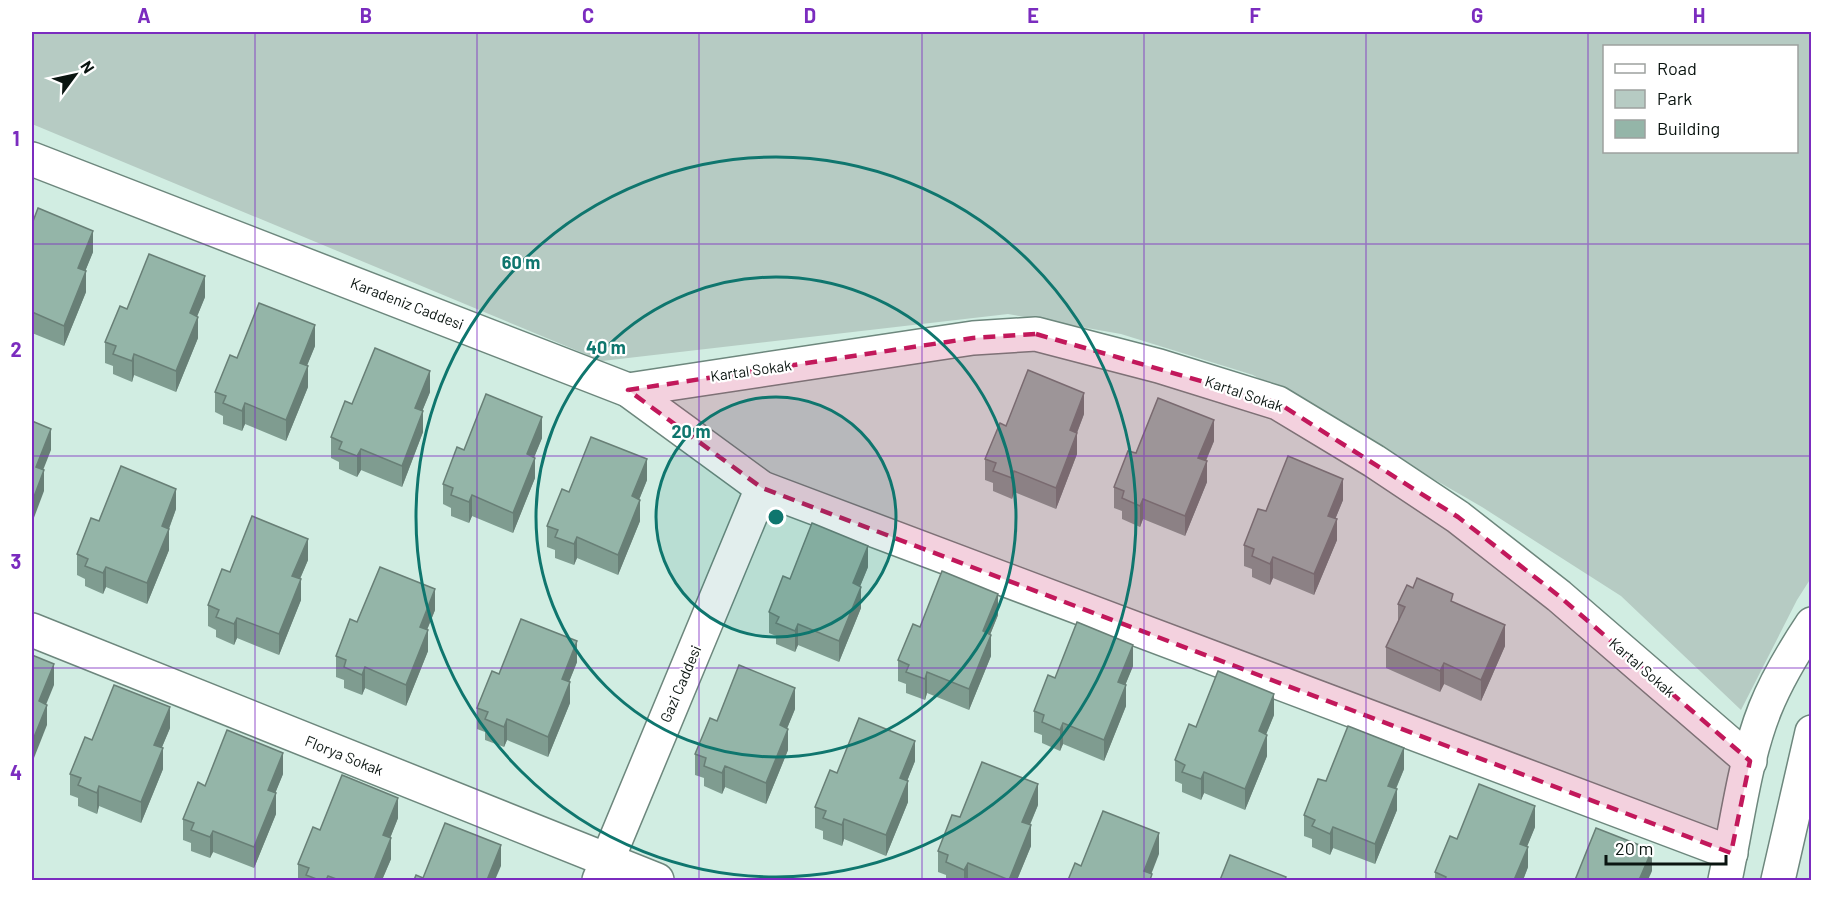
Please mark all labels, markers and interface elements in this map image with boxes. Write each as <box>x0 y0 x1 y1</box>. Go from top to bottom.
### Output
text: A <box>137 3 151 27</box>
text: B <box>360 3 372 27</box>
text: C <box>582 3 594 27</box>
text: D <box>804 3 816 27</box>
text: E <box>1027 3 1039 27</box>
text: F <box>1249 3 1261 27</box>
text: G <box>1471 3 1483 27</box>
text: H <box>1693 3 1705 27</box>
north arrow <box>45 45 105 105</box>
legend <box>1603 45 1798 153</box>
text: N <box>77 57 99 76</box>
text: Road <box>1657 57 1697 79</box>
text: Park <box>1657 87 1692 109</box>
text: Building <box>1657 117 1720 139</box>
text: 1 <box>12 126 20 150</box>
text: 60 m <box>502 251 540 273</box>
street label: Karadeniz Caddesi <box>348 273 466 333</box>
text: 40 m <box>586 336 626 358</box>
text: 2 <box>10 337 22 361</box>
street label: Kartal Sokak <box>709 355 793 385</box>
street label: Kartal Sokak <box>1203 371 1286 415</box>
text: 20 m <box>672 420 710 442</box>
centre of rings <box>766 507 786 527</box>
text: 3 <box>11 549 21 573</box>
street label: Kartal Sokak <box>1606 634 1680 701</box>
street label: Gazi Caddesi <box>656 642 704 725</box>
street label: Florya Sokak <box>303 731 387 779</box>
text: 4 <box>10 760 22 784</box>
scale bar <box>1606 828 1726 866</box>
text: 20 m <box>1615 837 1653 859</box>

